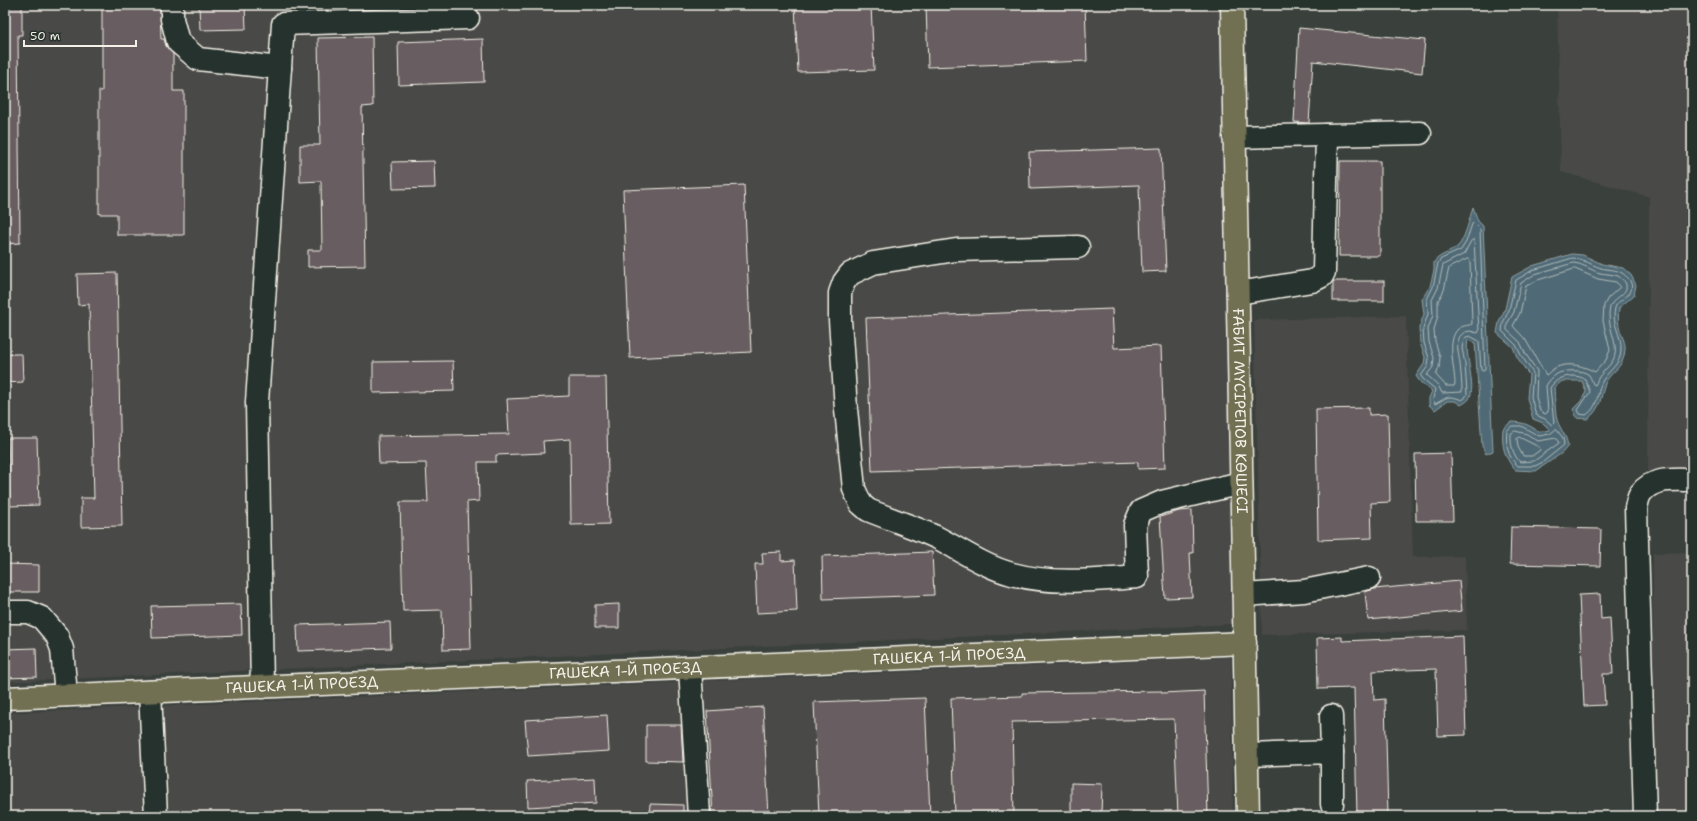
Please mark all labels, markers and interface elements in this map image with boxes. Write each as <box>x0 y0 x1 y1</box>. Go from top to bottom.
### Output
scale bar <box>24 22 136 48</box>
text: 50 m <box>30 28 60 44</box>
street label: ҒАБИТ МҮСІРЕПОВ КӨШЕСІ <box>1228 308 1252 514</box>
street label: ГАШЕКА 1-Й ПРОЕЗД <box>872 643 1026 669</box>
street label: ГАШЕКА 1-Й ПРОЕЗД <box>549 657 703 684</box>
street label: ГАШЕКА 1-Й ПРОЕЗД <box>225 671 379 698</box>

